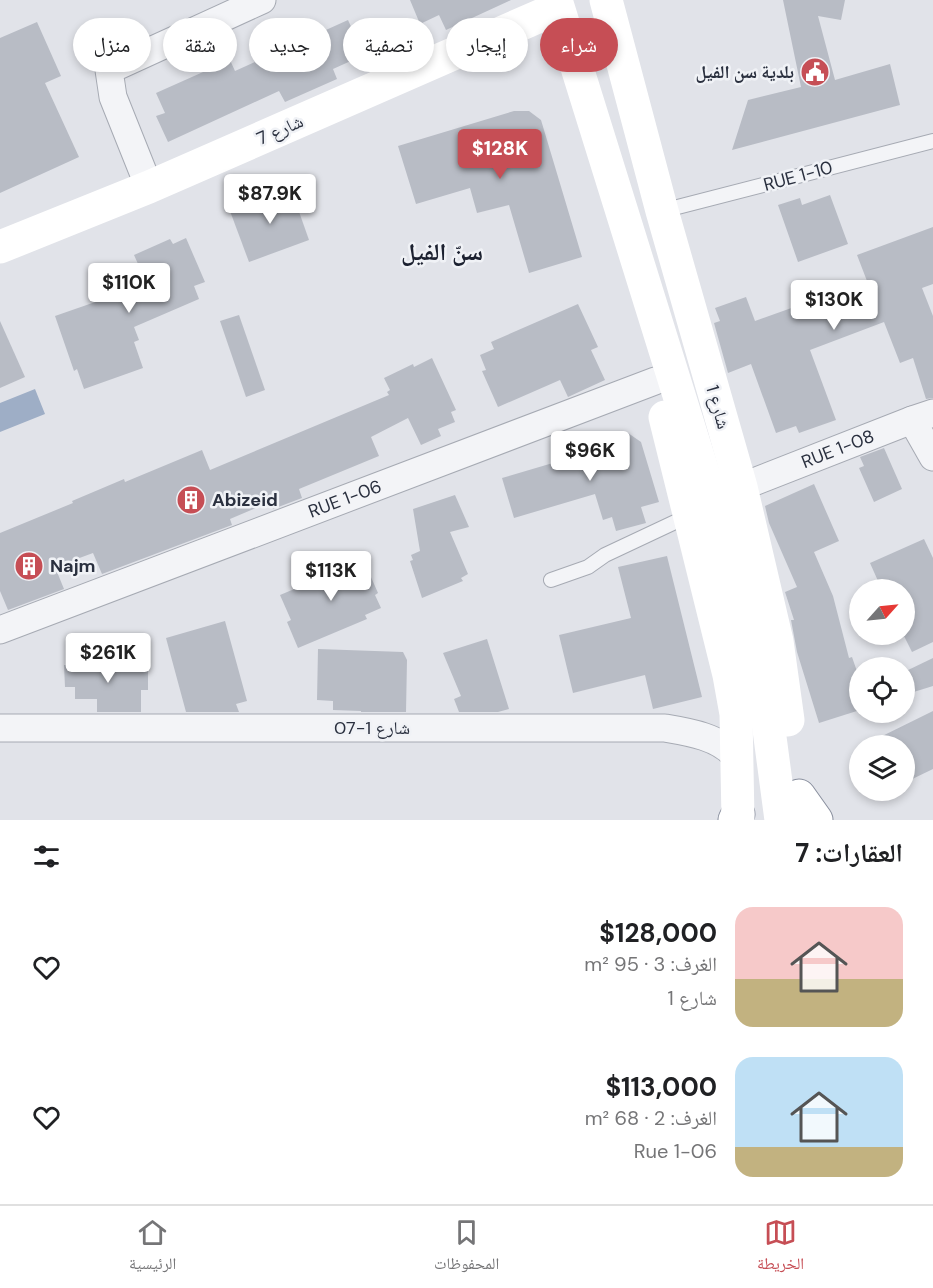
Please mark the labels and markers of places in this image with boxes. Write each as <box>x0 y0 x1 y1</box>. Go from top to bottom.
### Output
public building icon: بلدية سن الفيل <box>799 56 831 88</box>
place label: بلدية سن الفيل <box>695 60 794 84</box>
pin: $128K <box>458 129 542 180</box>
pin: $87.9K <box>221 174 319 225</box>
pin: $110K <box>87 263 171 314</box>
pin: $130K <box>792 280 876 331</box>
pin: $96K <box>554 431 626 482</box>
building icon: Abizeid <box>175 484 207 516</box>
place label: Abizeid <box>212 488 278 512</box>
building icon: Najm <box>13 550 45 582</box>
pin: $113K <box>289 551 373 602</box>
place label: Najm <box>50 554 96 578</box>
pin: $261K <box>66 633 150 684</box>

